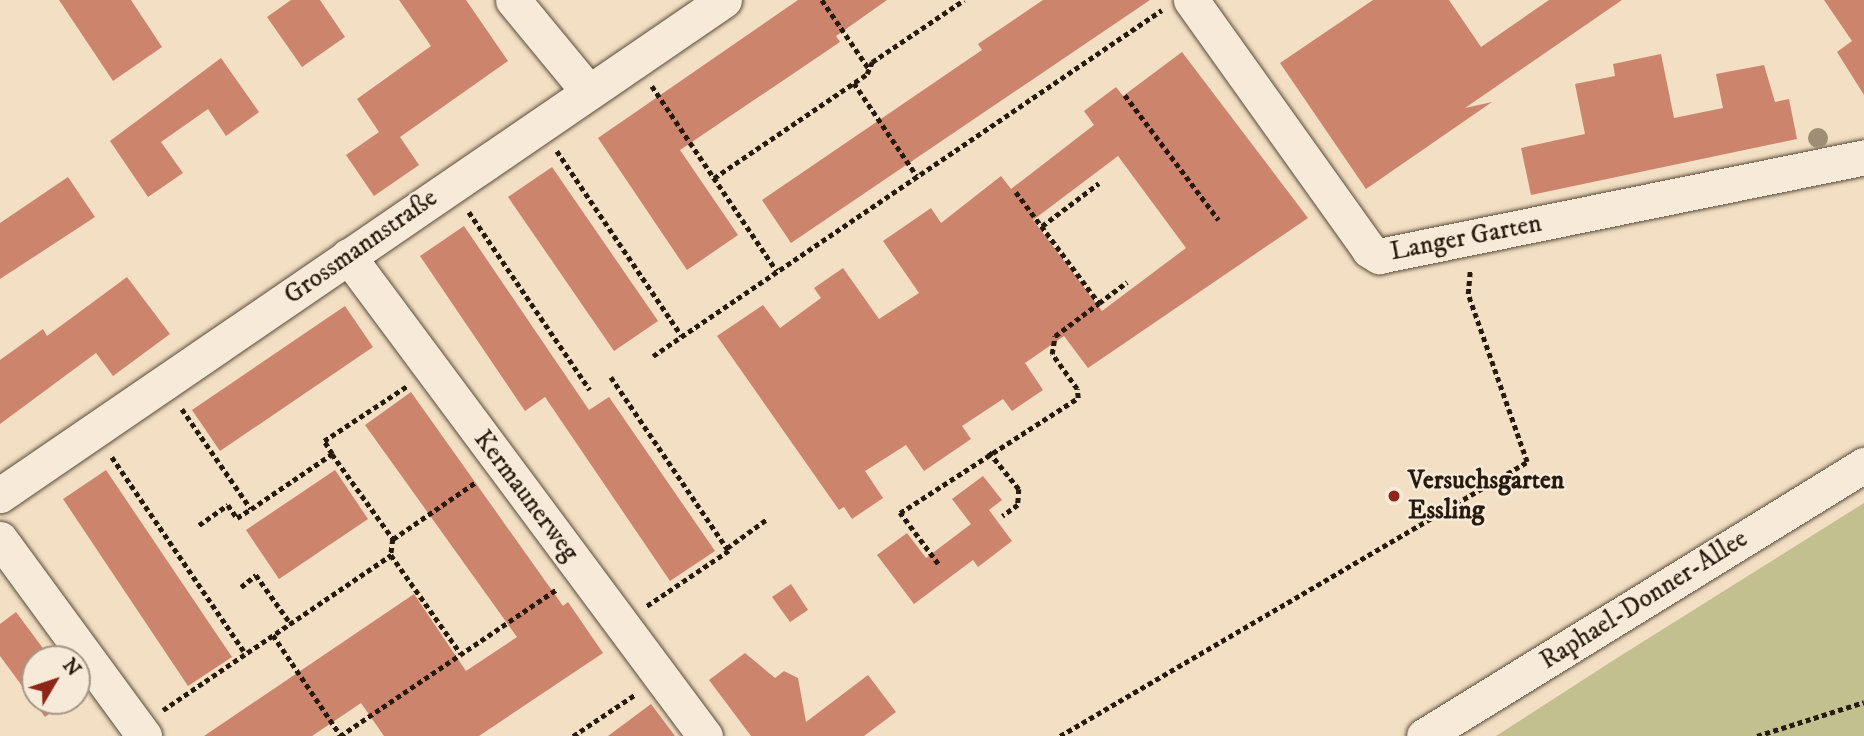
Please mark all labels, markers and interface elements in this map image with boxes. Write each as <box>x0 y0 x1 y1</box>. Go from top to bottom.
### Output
street label: Grossmannstraße <box>278 183 444 311</box>
street label: Langer Garten <box>1388 208 1544 268</box>
street label: Kermaunerweg <box>467 424 585 568</box>
place label: Versuchsgarten Essling <box>1408 465 1564 526</box>
marker: Versuchsgarten Essling <box>1386 488 1402 504</box>
street label: Raphael-Donner-Allee <box>1534 524 1754 676</box>
north arrow <box>21 645 91 715</box>
text: N <box>57 654 85 681</box>

